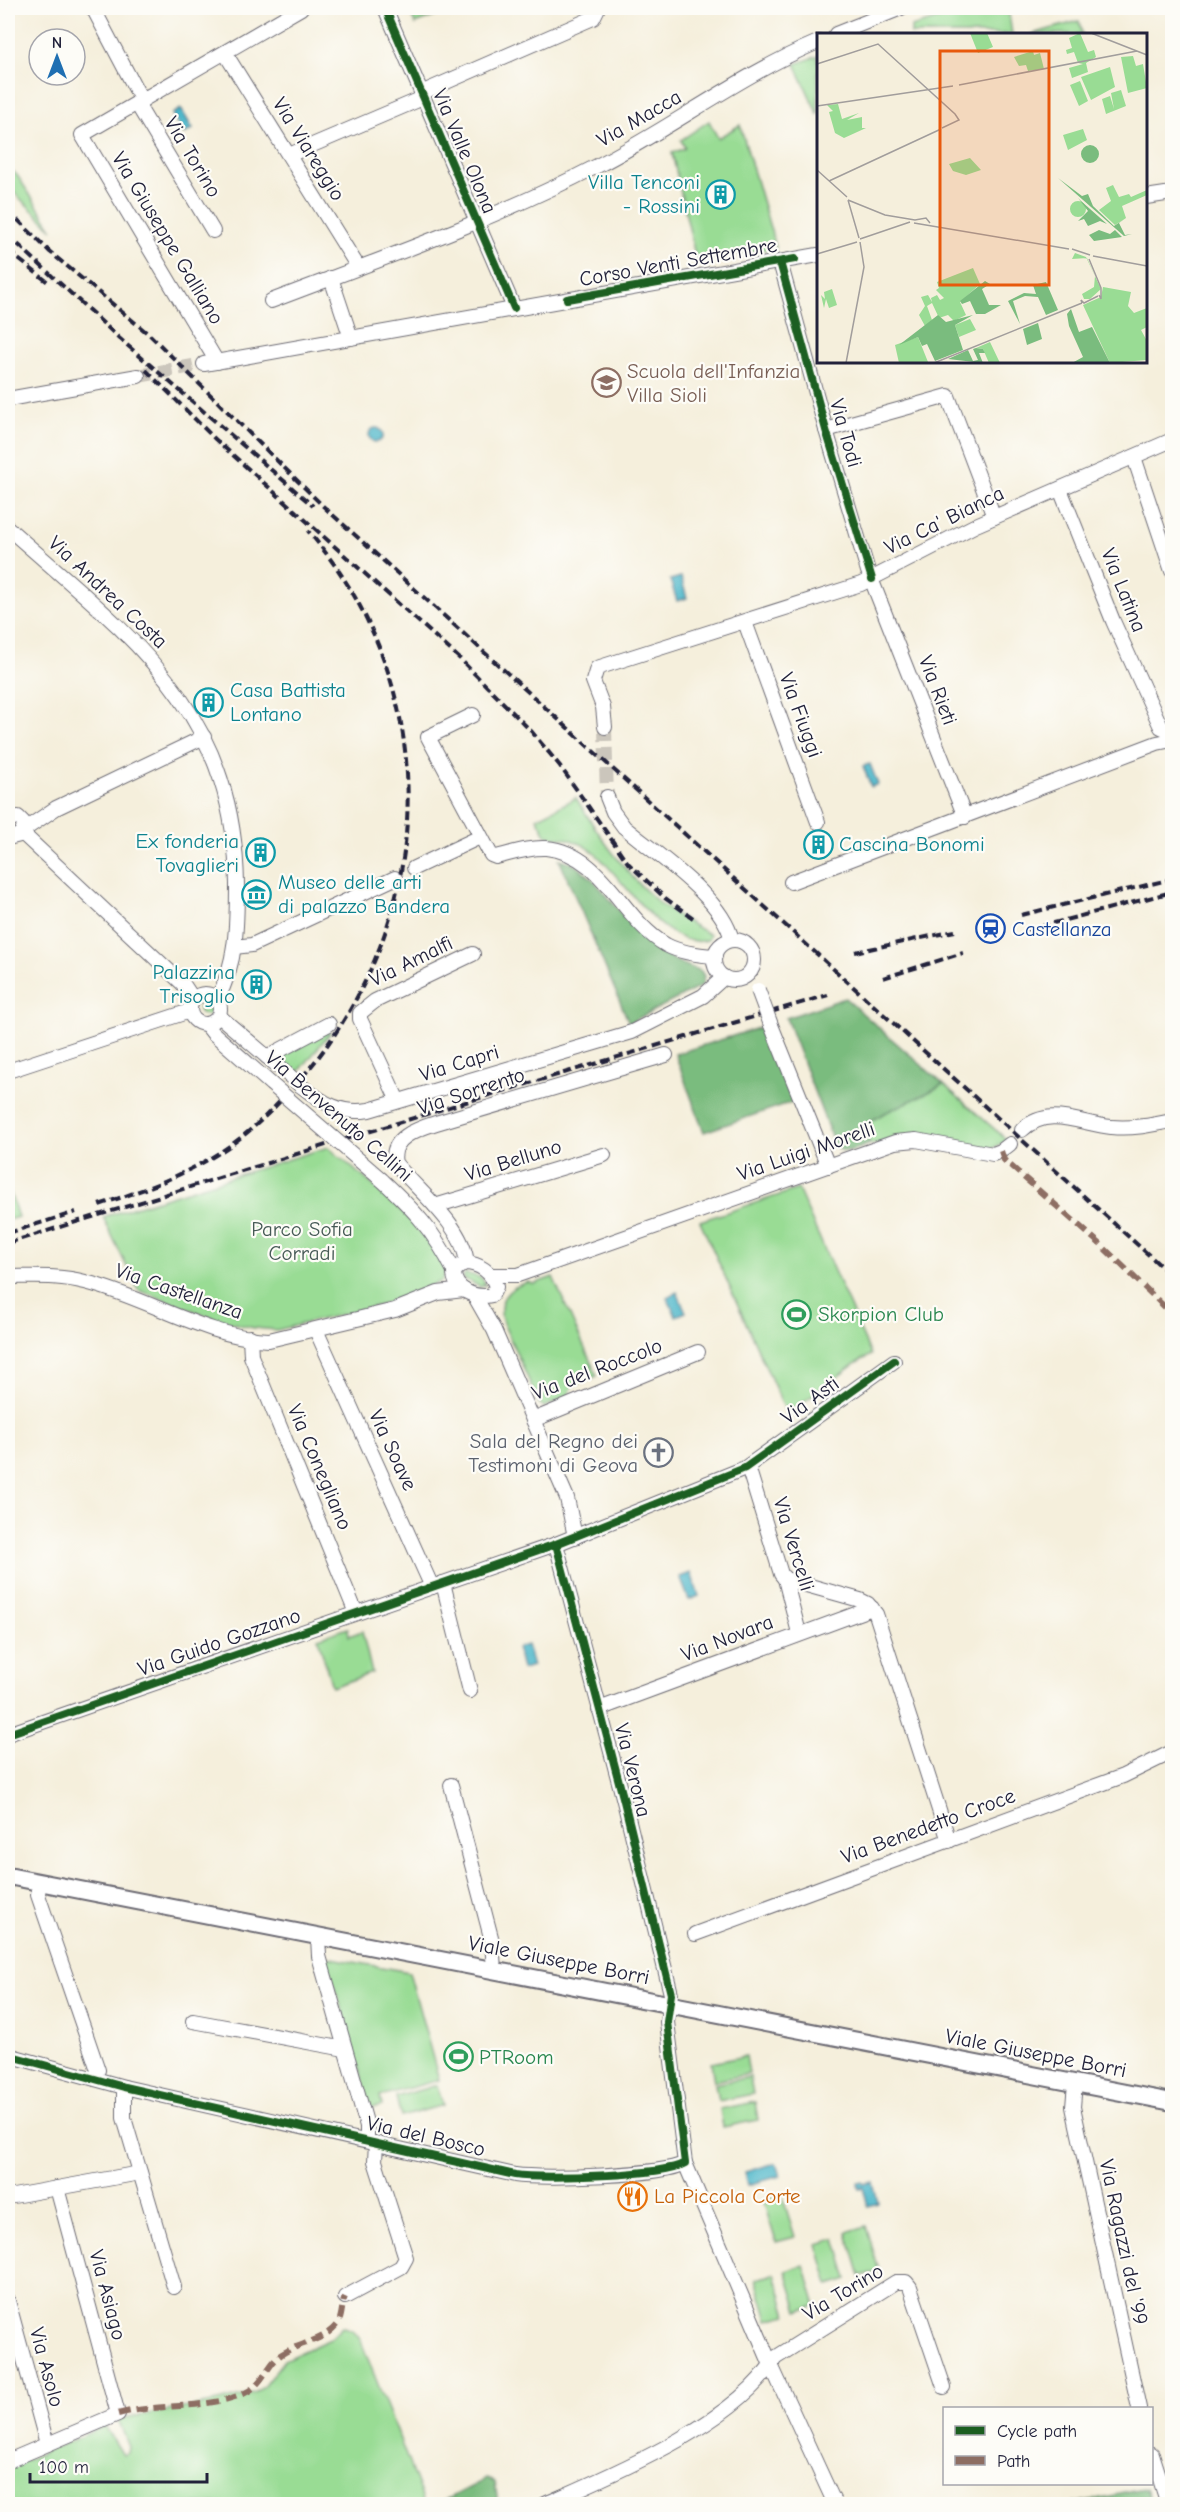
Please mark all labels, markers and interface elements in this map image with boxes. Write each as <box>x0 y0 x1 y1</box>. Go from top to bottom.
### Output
north arrow <box>27 27 87 87</box>
inset map <box>817 33 1147 363</box>
text: N <box>52 34 62 52</box>
street label: Via Macca <box>593 84 685 152</box>
street label: Via Valle Olona <box>428 85 502 217</box>
street label: Via Viareggio <box>268 93 350 205</box>
street label: Via Torino <box>160 112 226 202</box>
street label: Via Giuseppe Galliano <box>107 147 229 329</box>
place label: Villa Tenconi - Rossini <box>588 170 700 218</box>
building icon: Villa Tenconi - Rossini <box>705 178 737 210</box>
street label: Corso Venti Settembre <box>577 233 779 291</box>
place label: Scuola dell'Infanzia Villa Sioli <box>627 359 800 407</box>
school or university icon: Scuola dell'Infanzia Villa Sioli <box>590 367 622 399</box>
street label: Via Todi <box>825 396 867 470</box>
street label: Via Ca' Bianca <box>880 481 1008 559</box>
street label: Via Andrea Costa <box>44 531 172 653</box>
street label: Via Latina <box>1096 545 1152 635</box>
street label: Via Rieti <box>914 652 962 728</box>
street label: Via Fiuggi <box>775 669 827 761</box>
place label: Casa Battista Lontano <box>230 678 346 726</box>
building icon: Casa Battista Lontano <box>193 686 225 718</box>
building icon: Cascina Bonomi <box>802 828 834 860</box>
place label: Ex fonderia Tovaglieri <box>136 829 239 877</box>
place label: Cascina Bonomi <box>839 832 985 856</box>
building icon: Ex fonderia Tovaglieri <box>244 837 276 869</box>
place label: Museo delle arti di palazzo Bandera <box>278 870 450 918</box>
museum icon: Museo delle arti di palazzo Bandera <box>241 878 273 910</box>
station icon: Castellanza <box>975 913 1007 945</box>
place label: Castellanza <box>1012 917 1112 941</box>
street label: Via Amalfi <box>366 931 456 991</box>
place label: Palazzina Trisoglio <box>152 960 235 1008</box>
building icon: Palazzina Trisoglio <box>240 968 272 1000</box>
street label: Via Capri <box>416 1040 502 1086</box>
street label: Via Benvenuto Cellini <box>260 1045 418 1187</box>
street label: Via Sorrento <box>414 1062 528 1120</box>
street label: Via Luigi Morelli <box>734 1116 878 1186</box>
street label: Via Belluno <box>462 1134 564 1186</box>
park label: Parco Sofia Corradi <box>251 1217 353 1265</box>
street label: Via Castellanza <box>112 1258 246 1324</box>
sports icon: Skorpion Club <box>781 1298 813 1330</box>
place label: Skorpion Club <box>818 1302 944 1326</box>
street label: Via del Roccolo <box>528 1333 666 1405</box>
street label: Via Asti <box>776 1371 844 1429</box>
street label: Via Conegliano <box>283 1401 357 1533</box>
street label: Via Soave <box>364 1406 422 1494</box>
place label: Sala del Regno dei Testimoni di Geova <box>468 1429 638 1477</box>
church icon: Sala del Regno dei Testimoni di Geova <box>643 1437 675 1469</box>
street label: Via Vercelli <box>768 1494 820 1594</box>
street label: Via Guido Gozzano <box>134 1603 304 1681</box>
street label: Via Novara <box>678 1609 776 1667</box>
street label: Via Verona <box>610 1721 656 1819</box>
street label: Via Benedetto Croce <box>838 1783 1018 1869</box>
street label: Viale Giuseppe Borri <box>466 1931 652 1989</box>
street label: Viale Giuseppe Borri <box>943 2024 1129 2082</box>
sports icon: PTRoom <box>442 2041 474 2073</box>
place label: PTRoom <box>479 2045 554 2069</box>
street label: Via del Bosco <box>364 2111 488 2161</box>
street label: Via Ragazzi del '99 <box>1095 2157 1153 2327</box>
restaurant icon: La Piccola Corte <box>617 2180 649 2212</box>
place label: La Piccola Corte <box>654 2184 801 2208</box>
street label: Via Asiago <box>84 2247 132 2343</box>
street label: Via Torino <box>798 2259 888 2325</box>
street label: Via Asolo <box>25 2324 69 2410</box>
legend <box>943 2407 1153 2485</box>
text: Cycle path <box>997 2421 1077 2442</box>
scale bar <box>30 2446 207 2484</box>
text: Path <box>997 2451 1030 2472</box>
text: 100 m <box>39 2457 89 2478</box>

